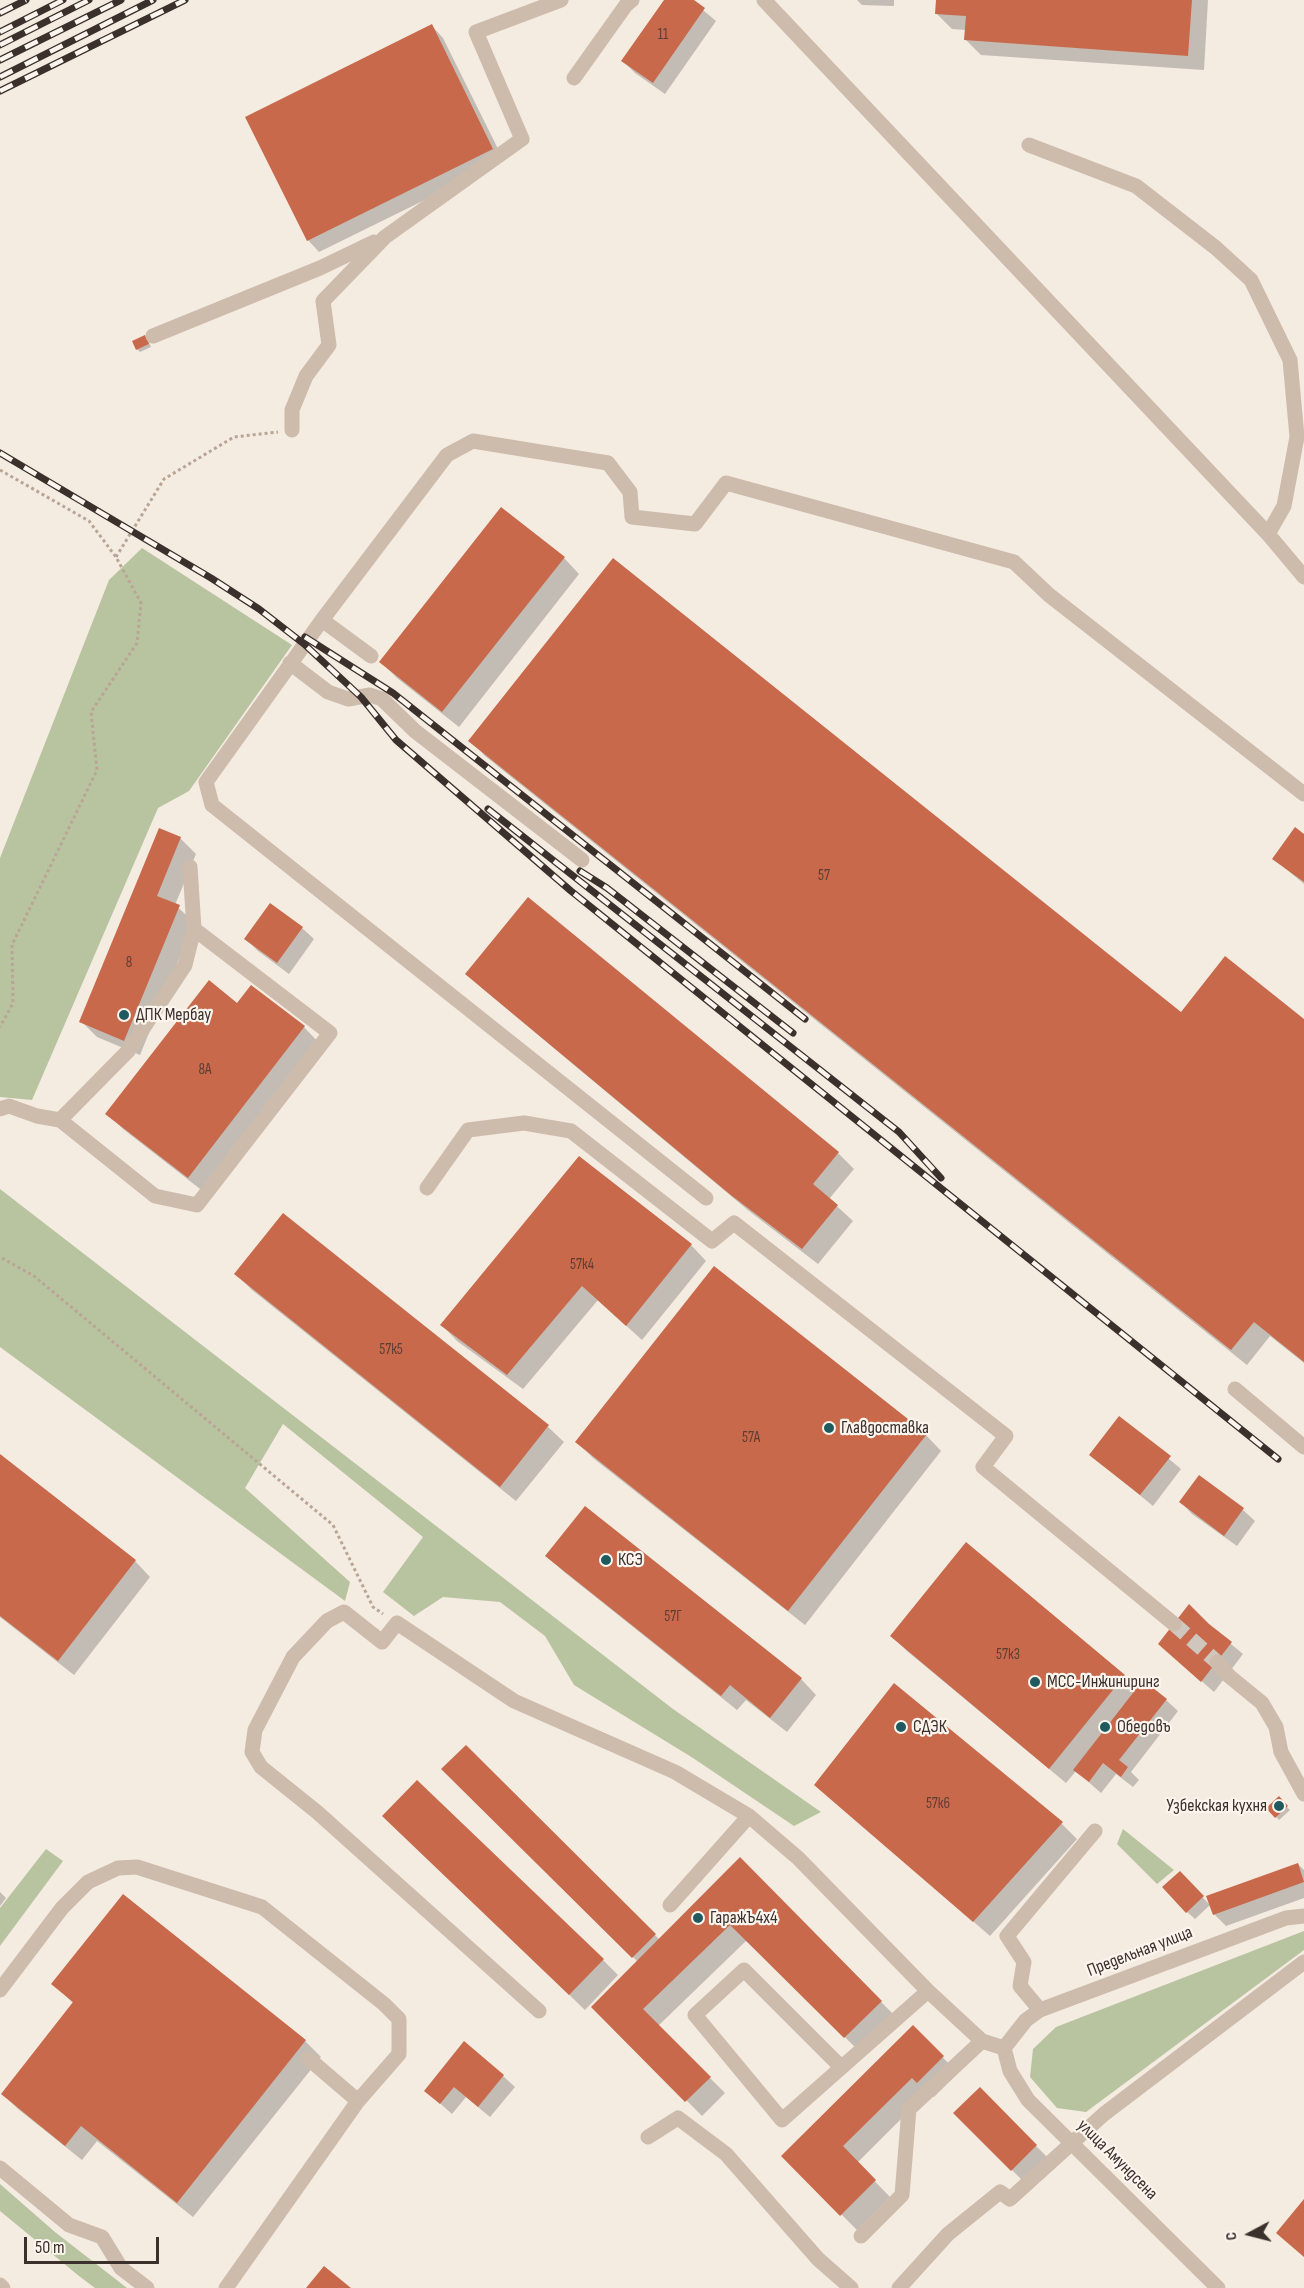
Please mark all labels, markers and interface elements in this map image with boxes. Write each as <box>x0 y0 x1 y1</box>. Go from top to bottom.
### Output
house number: 11 <box>658 26 668 44</box>
house number: 57 <box>818 867 830 885</box>
house number: 8 <box>126 954 132 972</box>
place label: ДПК Мербау <box>136 1004 211 1026</box>
marker: ДПК Мербау <box>117 1008 131 1022</box>
house number: 8А <box>199 1061 211 1079</box>
house number: 57к4 <box>570 1256 594 1274</box>
house number: 57к5 <box>379 1341 403 1359</box>
place label: Главдоставка <box>841 1417 929 1439</box>
marker: Главдоставка <box>822 1421 836 1435</box>
house number: 57А <box>742 1429 760 1447</box>
place label: КСЭ <box>618 1549 643 1571</box>
marker: КСЭ <box>599 1553 613 1567</box>
house number: 57Г <box>664 1608 682 1626</box>
house number: 57к3 <box>996 1646 1020 1664</box>
place label: МСС-Инжиниринг <box>1047 1671 1160 1693</box>
marker: МСС-Инжиниринг <box>1028 1675 1042 1689</box>
place label: СДЭК <box>913 1716 947 1738</box>
place label: Обедовъ <box>1117 1716 1171 1738</box>
marker: СДЭК <box>894 1720 908 1734</box>
marker: Обедовъ <box>1098 1720 1112 1734</box>
house number: 57к6 <box>926 1795 950 1813</box>
place label: Узбекская кухня <box>1166 1795 1267 1817</box>
marker: Узбекская кухня <box>1272 1799 1286 1813</box>
place label: ГаражЪ4х4 <box>710 1907 778 1929</box>
marker: ГаражЪ4х4 <box>691 1911 705 1925</box>
street label: Предельная улица <box>1084 1922 1196 1982</box>
street label: улица Амундсена <box>1072 2115 1162 2205</box>
north arrow <box>1220 2204 1280 2264</box>
scale bar <box>27 2225 162 2263</box>
text: С <box>1222 2231 1242 2241</box>
text: 50 m <box>35 2237 65 2258</box>

